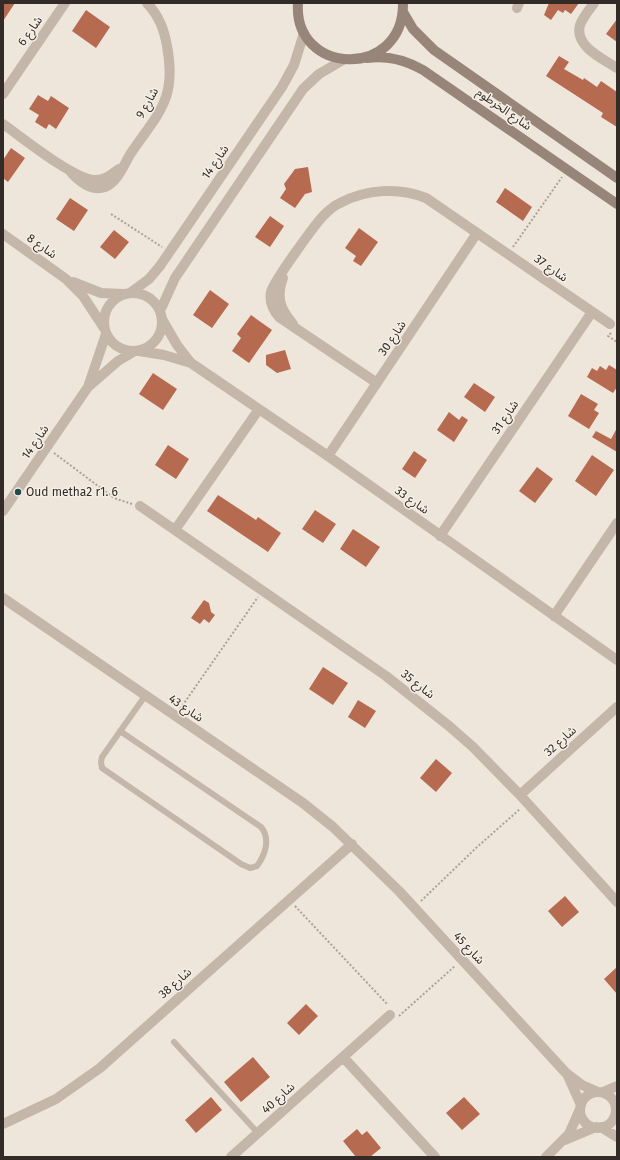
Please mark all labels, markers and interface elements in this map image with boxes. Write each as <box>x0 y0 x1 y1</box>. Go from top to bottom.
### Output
street label: شارع 6 <box>15 13 47 50</box>
street label: شارع 9 <box>133 85 163 122</box>
street label: شارع الخرطوم <box>473 85 534 135</box>
street label: شارع 14 <box>199 142 233 183</box>
street label: شارع 8 <box>23 231 60 263</box>
street label: شارع 37 <box>530 251 571 286</box>
street label: شارع 30 <box>375 318 410 359</box>
street label: شارع 31 <box>489 398 523 438</box>
street label: شارع 14 <box>19 422 53 463</box>
street label: شارع 33 <box>391 483 432 518</box>
place label: Oud metha2 r1. 6 <box>26 485 118 499</box>
marker: Oud metha2 r1. 6 <box>13 487 23 497</box>
street label: شارع 35 <box>397 667 438 703</box>
street label: شارع 43 <box>165 691 206 726</box>
street label: شارع 32 <box>541 723 580 761</box>
street label: شارع 45 <box>449 929 487 968</box>
street label: شارع 38 <box>156 965 196 1003</box>
street label: شارع 40 <box>259 1080 299 1118</box>

